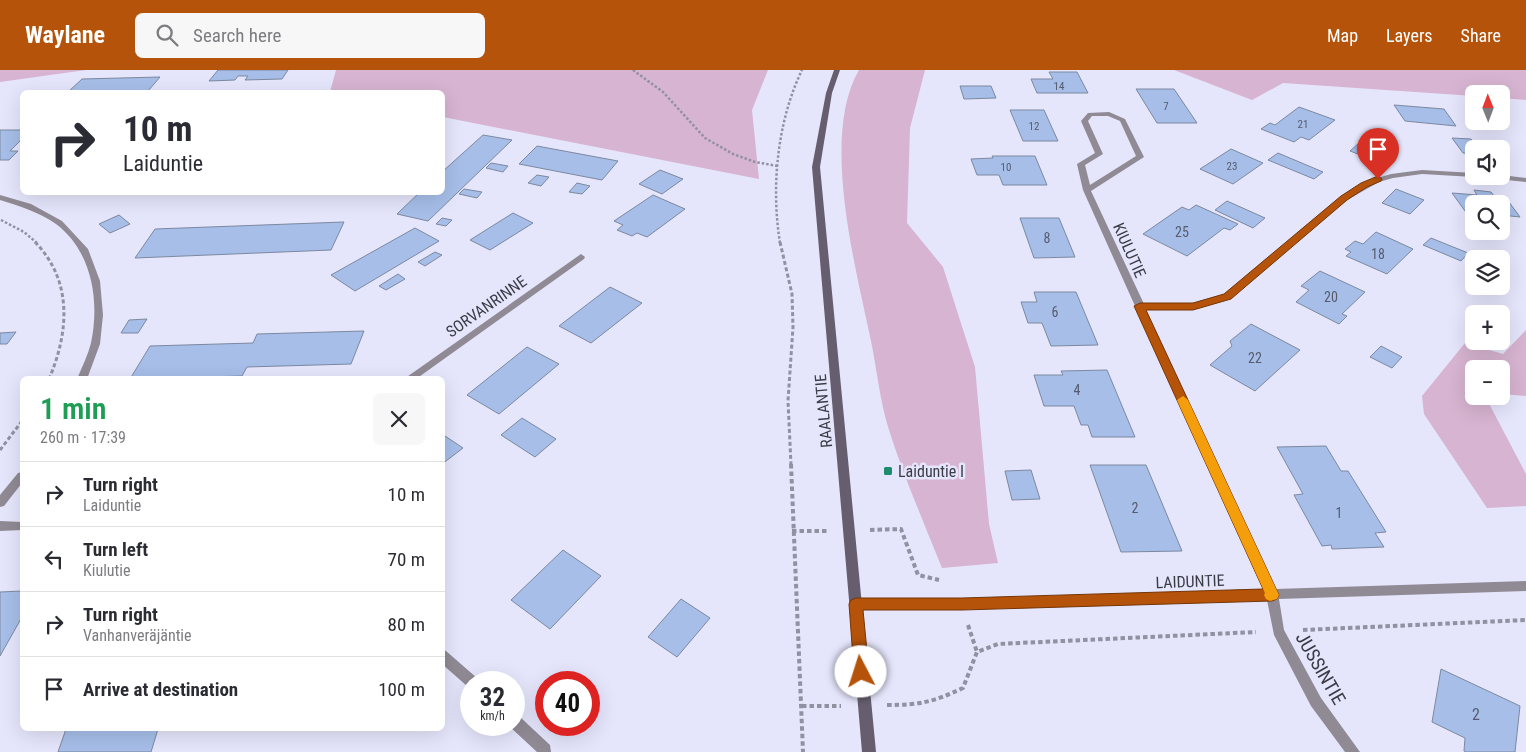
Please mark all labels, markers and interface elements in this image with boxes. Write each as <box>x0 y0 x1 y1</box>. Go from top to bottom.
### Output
search box <box>135 13 485 58</box>
text: Waylane <box>25 21 105 49</box>
icon: search <box>153 21 181 49</box>
text: Search here <box>193 24 281 47</box>
text: Map <box>1327 25 1358 46</box>
text: Layers <box>1386 25 1433 46</box>
text: Share <box>1461 25 1501 46</box>
house number: 14 <box>1054 80 1065 93</box>
north arrow <box>1465 85 1510 130</box>
map controls <box>1465 85 1510 405</box>
house number: 7 <box>1163 100 1169 113</box>
text: 10 m <box>123 109 192 150</box>
icon: right <box>40 110 105 175</box>
house number: 21 <box>1298 118 1308 131</box>
house number: 12 <box>1029 120 1039 133</box>
pin <box>1357 128 1399 179</box>
icon: arrive <box>1364 135 1392 163</box>
button: sound <box>1465 140 1510 185</box>
text: Laiduntie <box>123 151 203 176</box>
house number: 23 <box>1227 160 1237 173</box>
house number: 10 <box>1001 161 1011 174</box>
button: search <box>1465 195 1510 240</box>
street label: KIULUTIE <box>1109 220 1150 281</box>
house number: 25 <box>1175 224 1189 240</box>
house number: 8 <box>1044 230 1051 246</box>
house number: 18 <box>1371 246 1385 262</box>
button: layers <box>1465 250 1510 295</box>
street label: SORVANRINNE <box>442 272 530 341</box>
house number: 20 <box>1324 289 1338 305</box>
house number: 6 <box>1052 304 1059 320</box>
button: + <box>1465 305 1510 350</box>
house number: 22 <box>1248 350 1262 366</box>
button: − <box>1465 360 1510 405</box>
street label: RAALANTIE <box>811 373 836 449</box>
house number: 4 <box>1074 382 1081 398</box>
text: 1 min <box>40 391 106 426</box>
button: close <box>373 393 425 445</box>
text: 260 m · 17:39 <box>40 428 126 447</box>
place label: Laiduntie I <box>898 462 964 481</box>
marker: Laiduntie I <box>882 465 894 477</box>
text: Turn right <box>83 473 158 496</box>
icon: right <box>40 480 68 508</box>
text: 10 m <box>388 483 425 506</box>
text: Laiduntie <box>83 496 141 515</box>
house number: 2 <box>1132 500 1139 516</box>
house number: 1 <box>1336 505 1342 521</box>
text: Turn left <box>83 538 148 561</box>
icon: left <box>40 545 68 573</box>
text: 70 m <box>388 548 425 571</box>
text: Kiulutie <box>83 561 130 580</box>
street label: LAIDUNTIE <box>1155 571 1225 592</box>
text: Turn right <box>83 603 158 626</box>
icon: right <box>40 610 68 638</box>
text: 80 m <box>388 613 425 636</box>
text: Vanhanveräjäntie <box>83 626 192 645</box>
street label: JUSSINTIE <box>1291 628 1351 709</box>
position arrow <box>834 645 886 697</box>
speed limit sign: 40 <box>535 671 600 736</box>
icon: arrive <box>40 675 68 703</box>
text: Arrive at destination <box>83 678 238 701</box>
text: 100 m <box>378 678 425 701</box>
text: 32 <box>480 683 505 712</box>
house number: 2 <box>1472 705 1480 724</box>
text: km/h <box>480 709 505 723</box>

